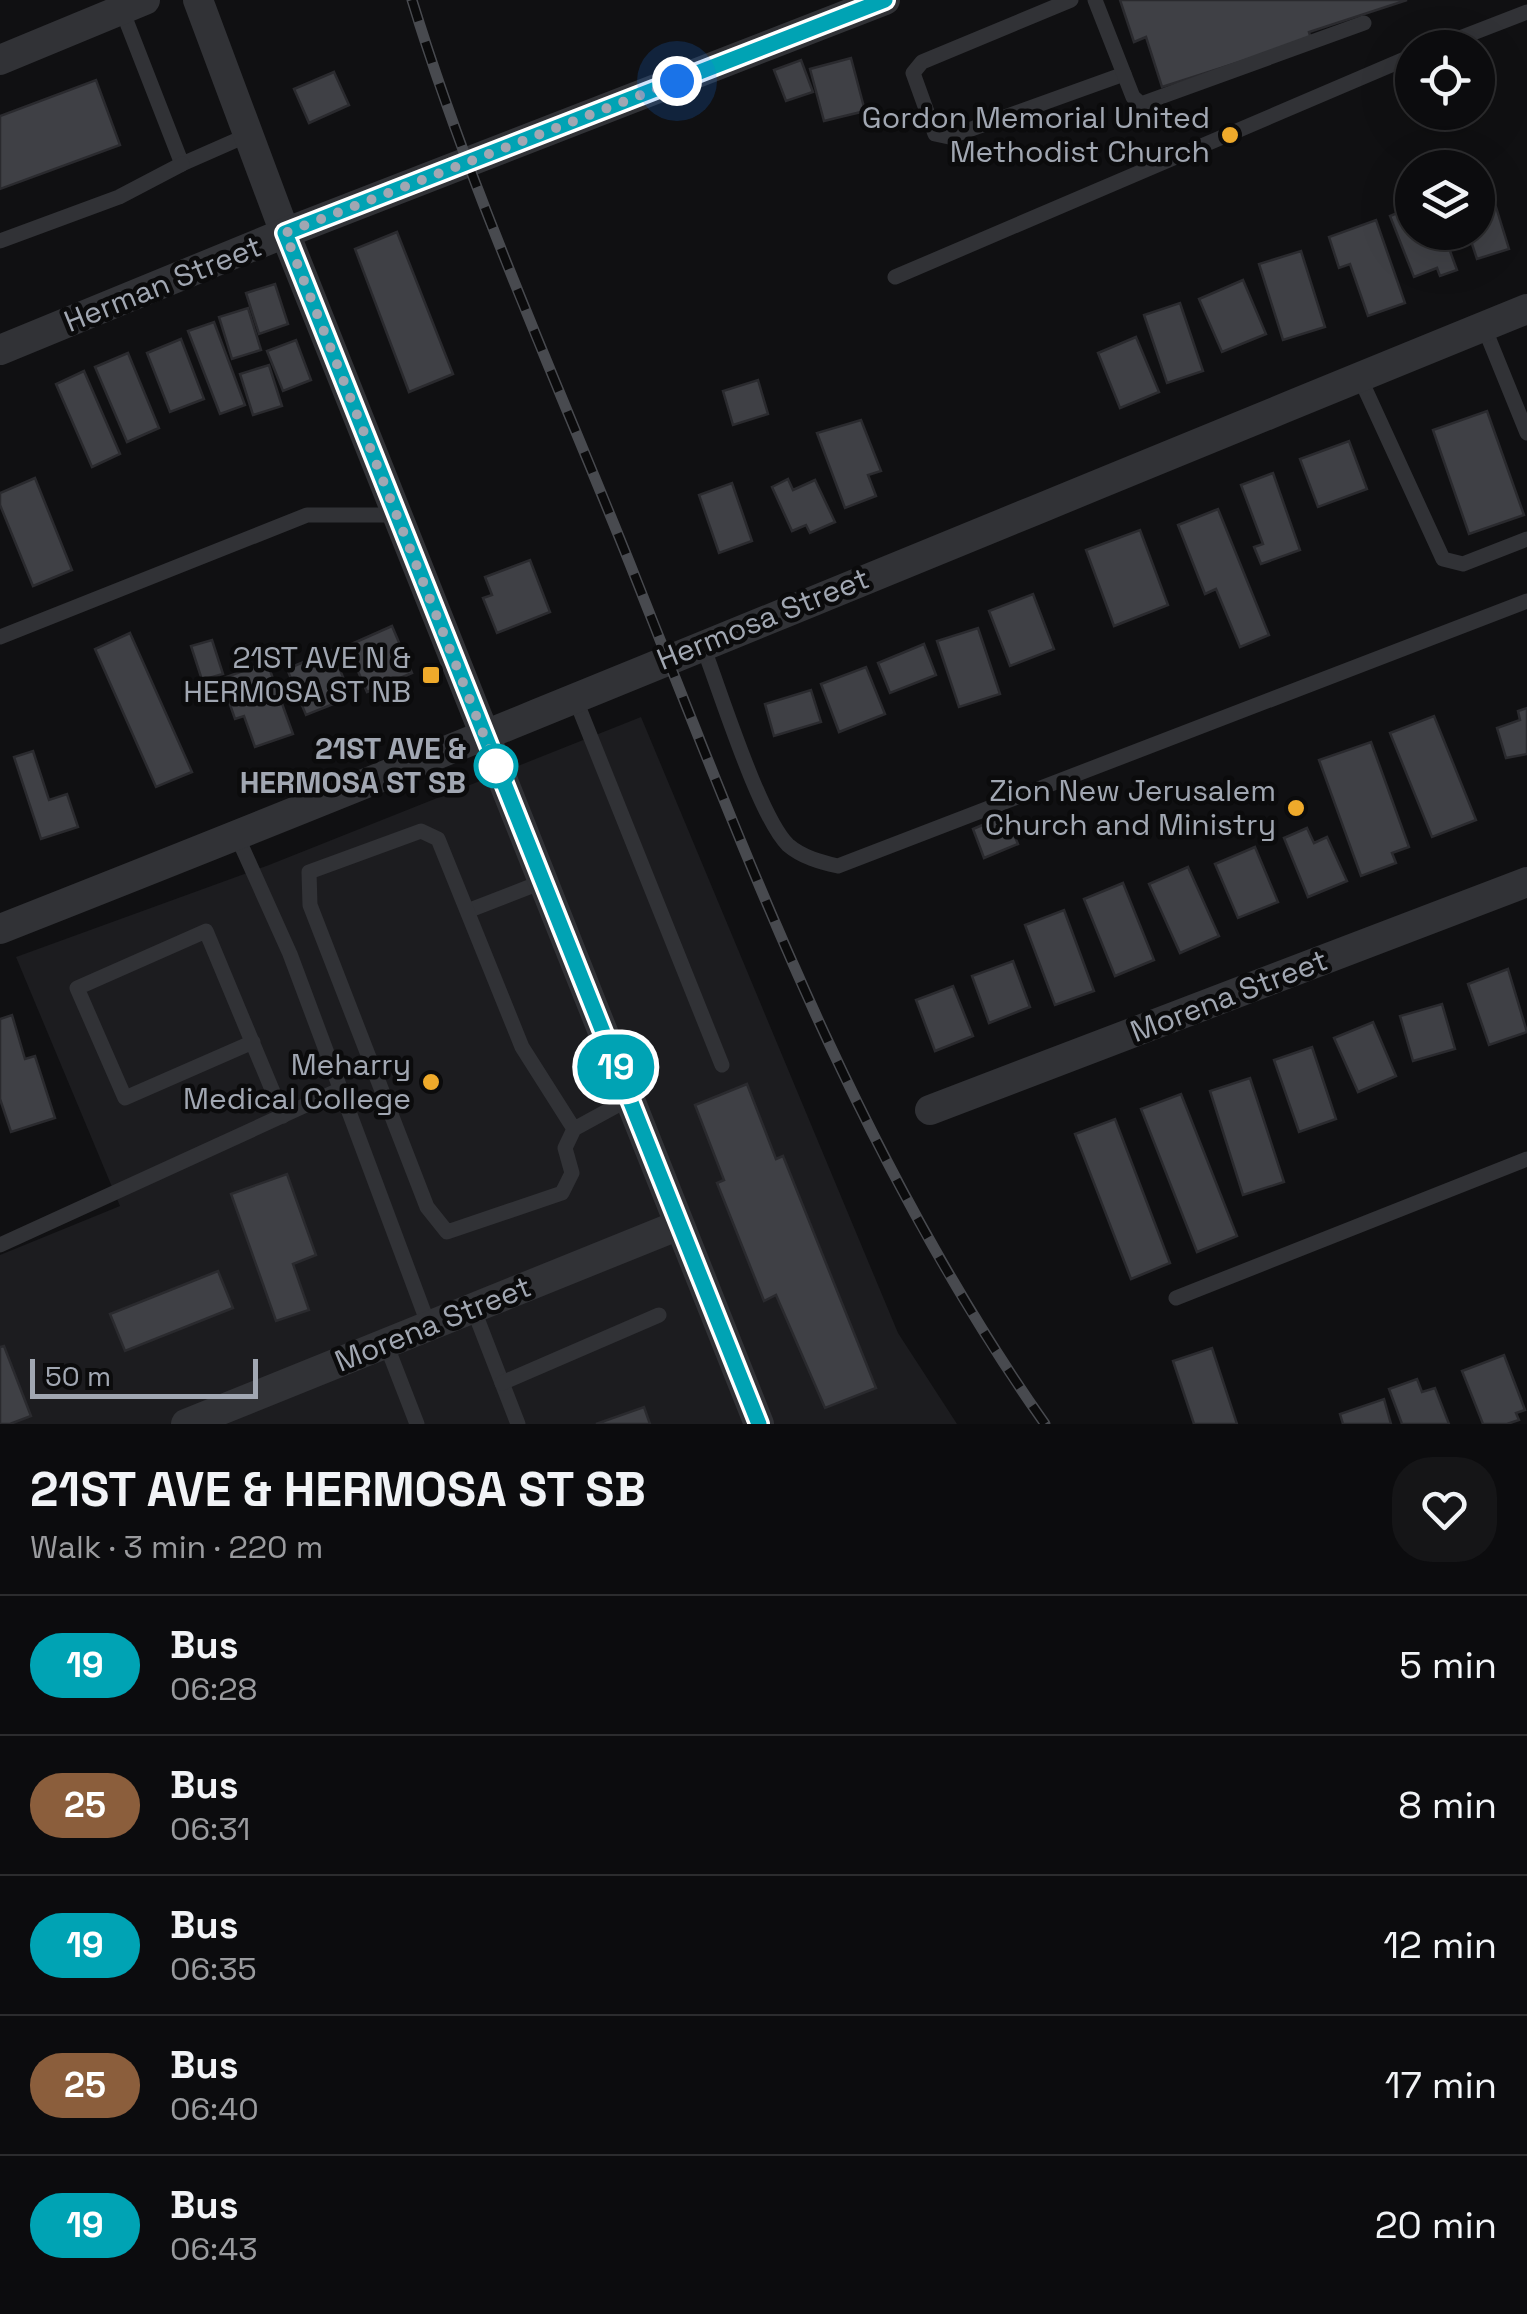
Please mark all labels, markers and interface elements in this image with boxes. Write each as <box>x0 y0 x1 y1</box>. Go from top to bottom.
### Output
map controls <box>1395 30 1495 250</box>
button: locate <box>1395 30 1495 130</box>
your location <box>652 56 702 106</box>
place label: Gordon Memorial United Methodist Church <box>862 98 1210 171</box>
marker: Gordon Memorial United Methodist Church <box>1219 124 1241 146</box>
button: layers <box>1395 150 1495 250</box>
street label: Herman Street <box>58 226 267 341</box>
street label: Hermosa Street <box>651 558 875 679</box>
place label: 21ST AVE N & HERMOSA ST NB <box>183 638 411 711</box>
marker: 21ST AVE N & HERMOSA ST NB <box>420 664 442 686</box>
place label: 21ST AVE & HERMOSA ST SB <box>240 729 466 802</box>
marker: 21ST AVE & HERMOSA ST SB <box>475 745 517 787</box>
place label: Zion New Jerusalem Church and Ministry <box>985 771 1276 844</box>
marker: Zion New Jerusalem Church and Ministry <box>1285 797 1307 819</box>
street label: Morena Street <box>1125 940 1333 1051</box>
line badge: 19 <box>571 1034 661 1100</box>
place label: Meharry Medical College <box>183 1045 411 1118</box>
text: 19 <box>597 1045 635 1089</box>
marker: Meharry Medical College <box>420 1071 442 1093</box>
street label: Morena Street <box>329 1266 537 1381</box>
scale bar <box>30 1354 258 1398</box>
text: 50 m <box>45 1358 111 1394</box>
button: heart <box>1392 1457 1497 1562</box>
text: 21ST AVE & HERMOSA ST SB <box>30 1459 646 1520</box>
text: Walk · 3 min · 220 m <box>30 1527 323 1567</box>
text: Bus <box>170 1621 239 1669</box>
text: 5 min <box>1399 1641 1497 1689</box>
text: 19 <box>66 1643 104 1687</box>
text: 06:28 <box>170 1669 257 1709</box>
text: Bus <box>170 1761 239 1809</box>
text: 8 min <box>1398 1781 1497 1829</box>
text: 25 <box>64 1783 106 1827</box>
text: 06:31 <box>170 1809 250 1849</box>
text: Bus <box>170 1901 239 1949</box>
text: 12 min <box>1383 1921 1497 1969</box>
text: 19 <box>66 1923 104 1967</box>
text: 06:35 <box>170 1949 257 1989</box>
text: Bus <box>170 2041 239 2089</box>
text: 17 min <box>1385 2061 1497 2109</box>
text: 25 <box>64 2063 106 2107</box>
text: 06:40 <box>170 2089 259 2129</box>
text: Bus <box>170 2181 239 2229</box>
text: 20 min <box>1375 2201 1497 2249</box>
text: 19 <box>66 2203 104 2247</box>
text: 06:43 <box>170 2229 258 2269</box>

